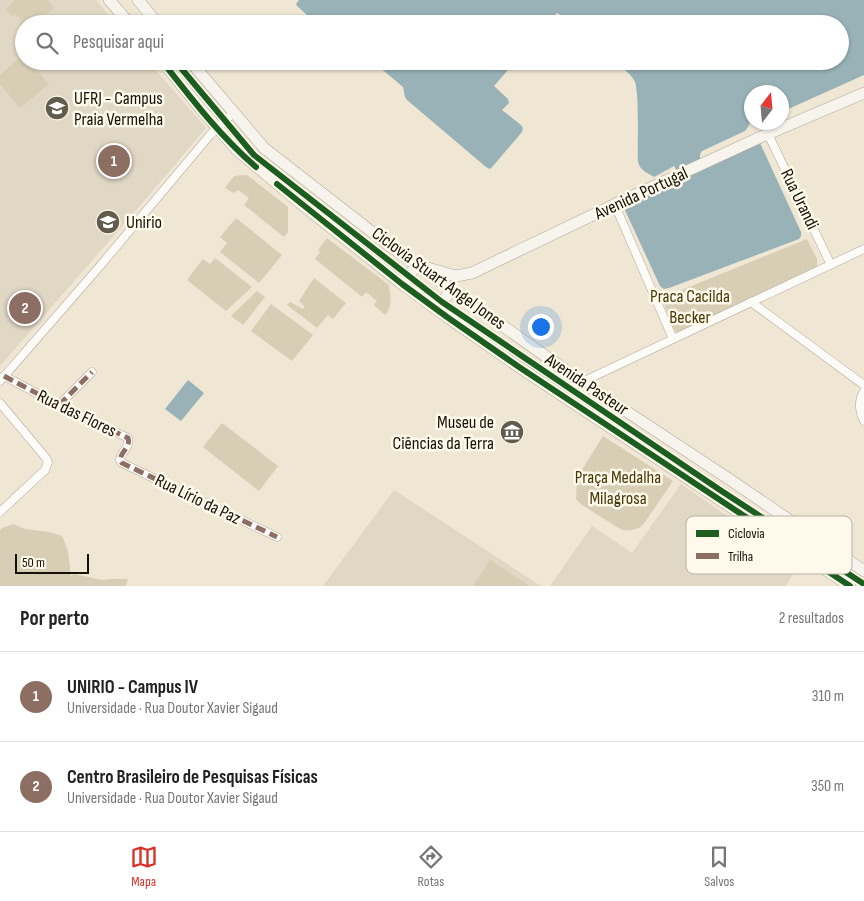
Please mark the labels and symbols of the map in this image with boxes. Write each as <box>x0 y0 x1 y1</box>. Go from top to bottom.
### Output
north arrow <box>744 85 789 130</box>
place label: UFRJ - Campus Praia Vermelha <box>74 88 163 130</box>
school or university icon: UFRJ - Campus Praia Vermelha <box>44 95 70 121</box>
pin: 1 <box>98 142 130 180</box>
street label: Avenida Portugal <box>590 163 691 225</box>
street label: Rua Urandi <box>776 165 823 233</box>
school or university icon: Unirio <box>95 209 121 235</box>
place label: Unirio <box>126 212 162 233</box>
street label: Ciclovia Stuart Angel Jones <box>368 223 510 334</box>
park label: Praca Cacilda Becker <box>650 286 730 328</box>
pin: 2 <box>9 289 41 327</box>
your location <box>528 314 554 340</box>
street label: Avenida Pasteur <box>540 348 632 420</box>
street label: Rua das Flores <box>34 385 120 442</box>
place label: Museu de Ciências da Terra <box>393 412 494 454</box>
museum icon: Museu de Ciências da Terra <box>499 419 525 445</box>
park label: Praça Medalha Milagrosa <box>575 467 661 509</box>
street label: Rua Lírio da Paz <box>152 470 244 529</box>
legend <box>686 516 852 574</box>
text: Ciclovia <box>728 525 765 542</box>
text: Trilha <box>728 548 753 565</box>
scale bar <box>15 551 89 574</box>

